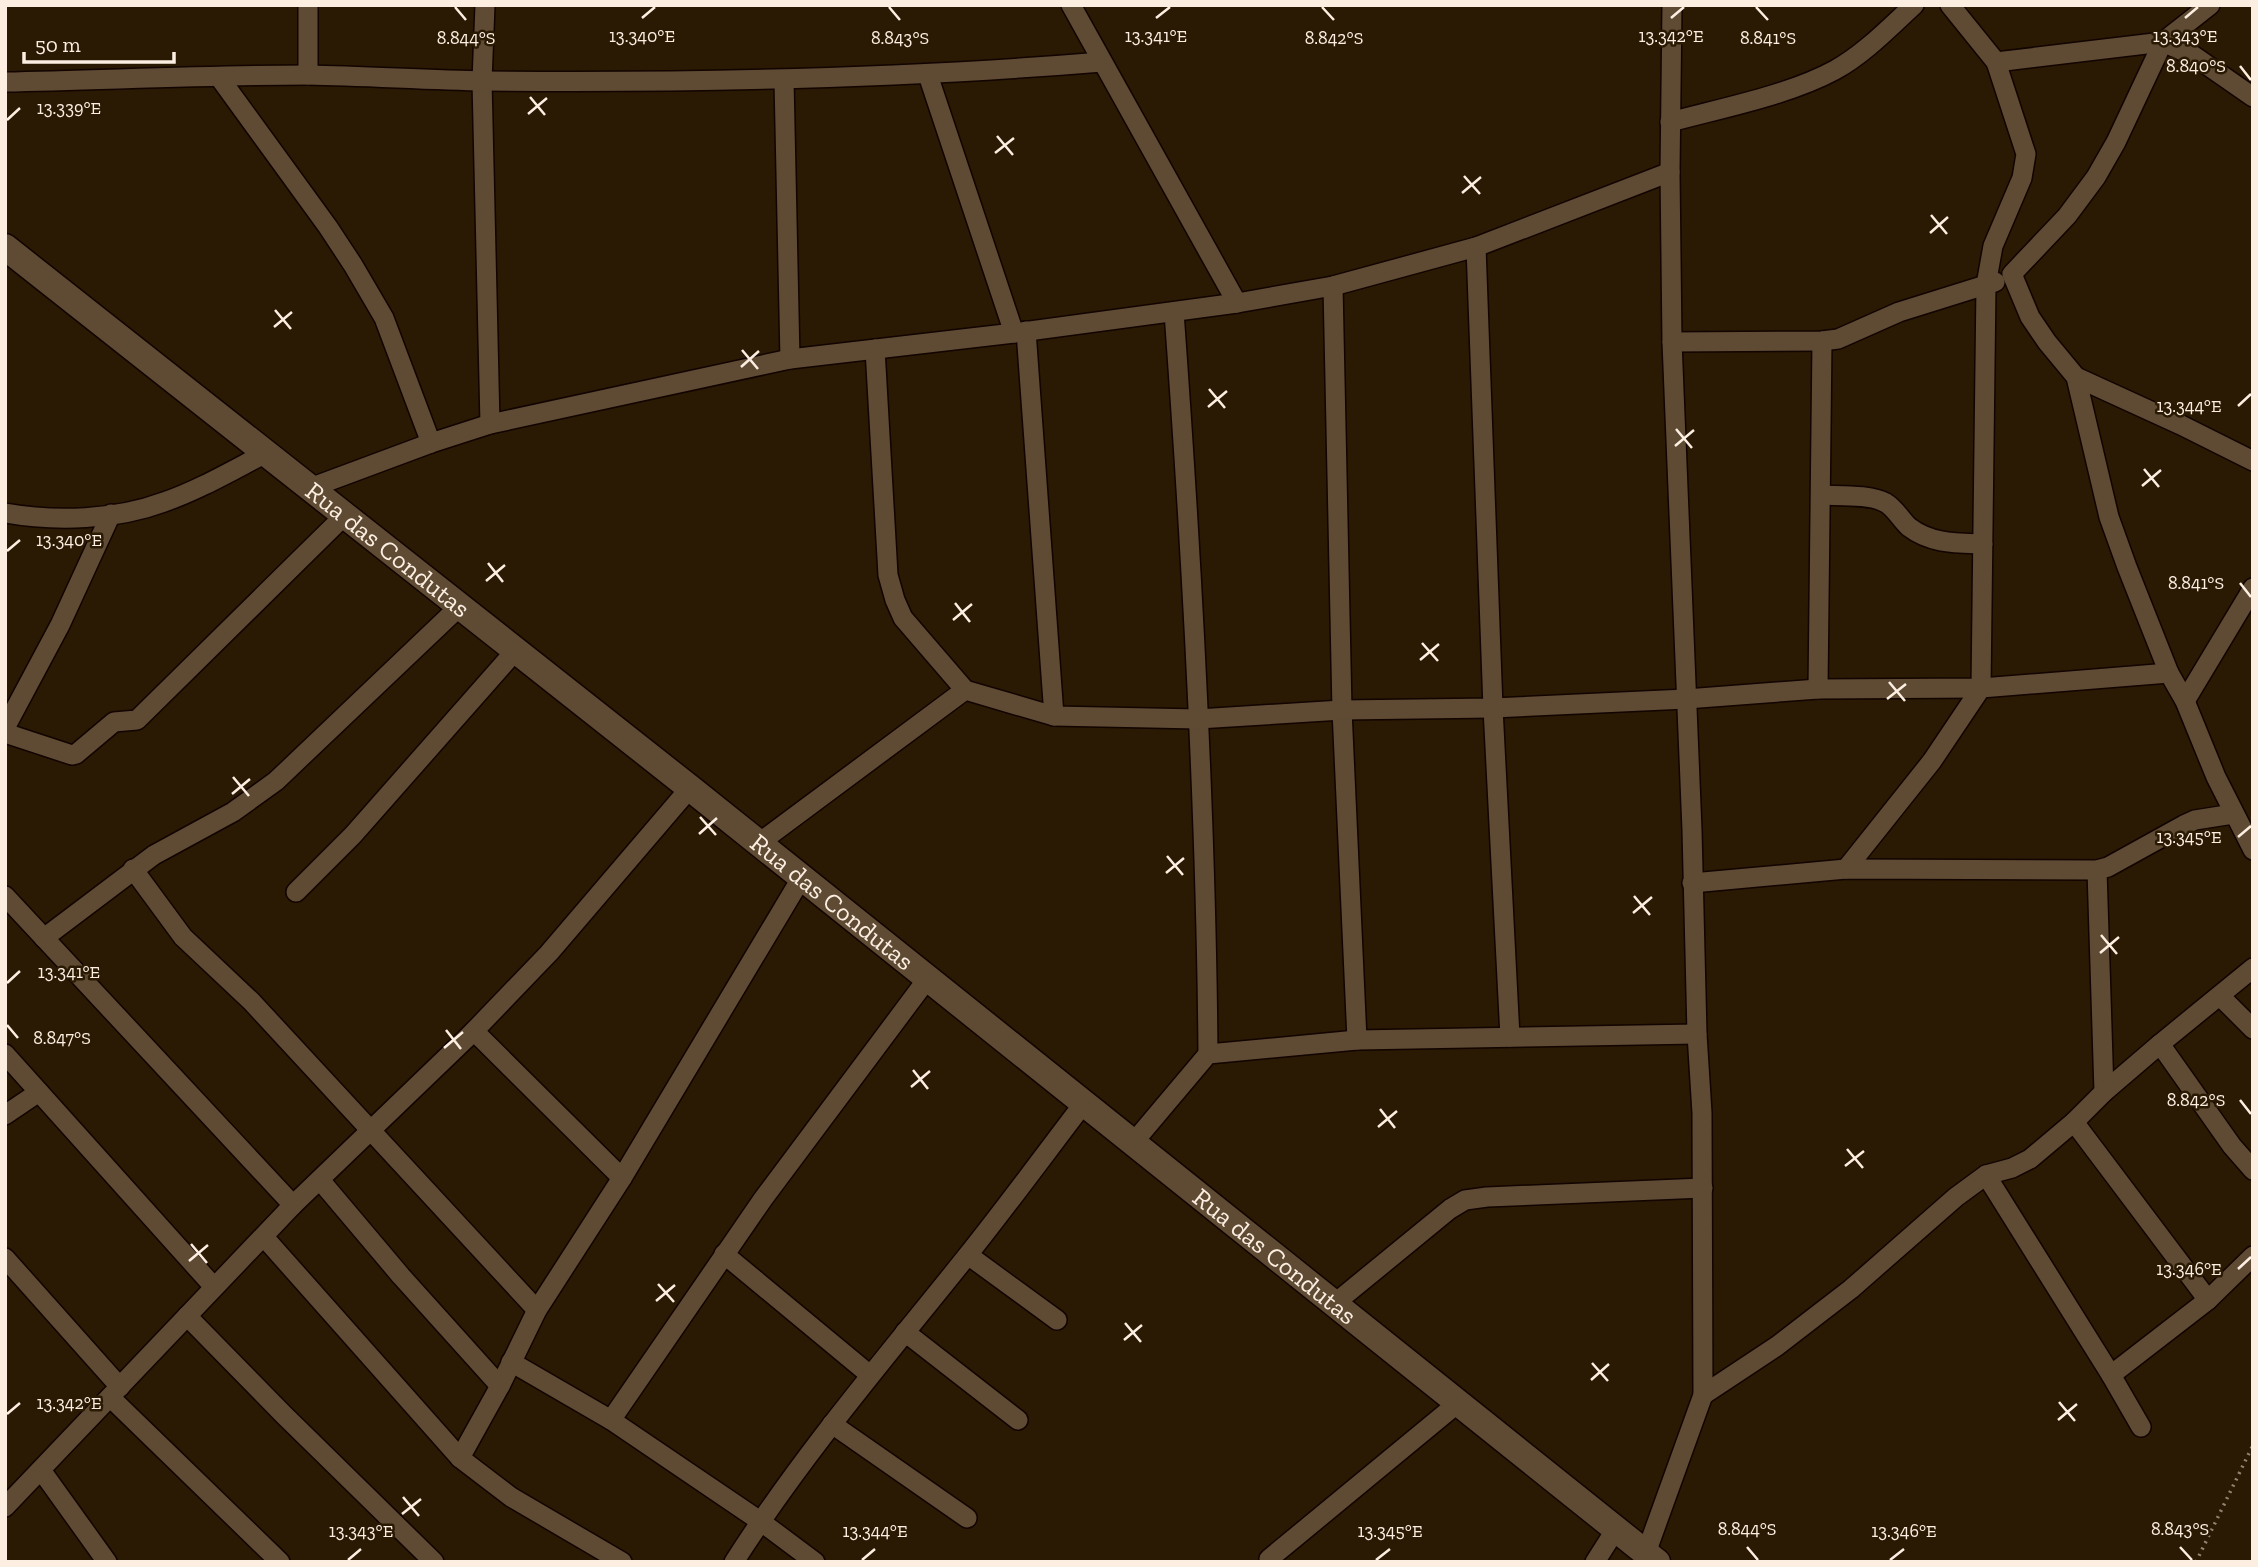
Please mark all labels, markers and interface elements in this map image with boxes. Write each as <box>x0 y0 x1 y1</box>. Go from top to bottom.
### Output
scale bar <box>24 21 175 65</box>
text: 13.340°E <box>609 25 675 47</box>
text: 13.341°E <box>1125 25 1187 47</box>
text: 13.342°E <box>1638 25 1704 47</box>
text: 13.343°E <box>2153 25 2217 47</box>
text: 8.844°S <box>437 27 495 49</box>
text: 8.843°S <box>871 27 929 49</box>
text: 8.842°S <box>1305 27 1363 49</box>
text: 8.841°S <box>1740 27 1796 49</box>
text: 50 m <box>35 32 81 57</box>
text: 8.840°S <box>2166 55 2226 77</box>
text: 13.339°E <box>37 97 101 119</box>
text: 13.344°E <box>2156 395 2222 417</box>
street label: Rua das Condutas <box>299 475 477 624</box>
text: 13.340°E <box>36 529 102 551</box>
text: 8.841°S <box>2168 572 2224 594</box>
text: 13.345°E <box>2157 826 2221 848</box>
street label: Rua das Condutas <box>744 827 921 977</box>
text: 13.341°E <box>38 961 100 983</box>
text: 8.847°S <box>33 1027 91 1049</box>
text: 8.842°S <box>2167 1089 2225 1111</box>
street label: Rua das Condutas <box>1186 1181 1363 1331</box>
text: 13.346°E <box>2156 1258 2222 1280</box>
text: 13.342°E <box>36 1392 102 1414</box>
text: 8.844°S <box>1718 1518 1776 1540</box>
text: 8.843°S <box>2151 1518 2209 1540</box>
text: 13.343°E <box>329 1520 393 1542</box>
text: 13.344°E <box>842 1520 908 1542</box>
text: 13.345°E <box>1358 1520 1422 1542</box>
text: 13.346°E <box>1871 1520 1937 1542</box>

